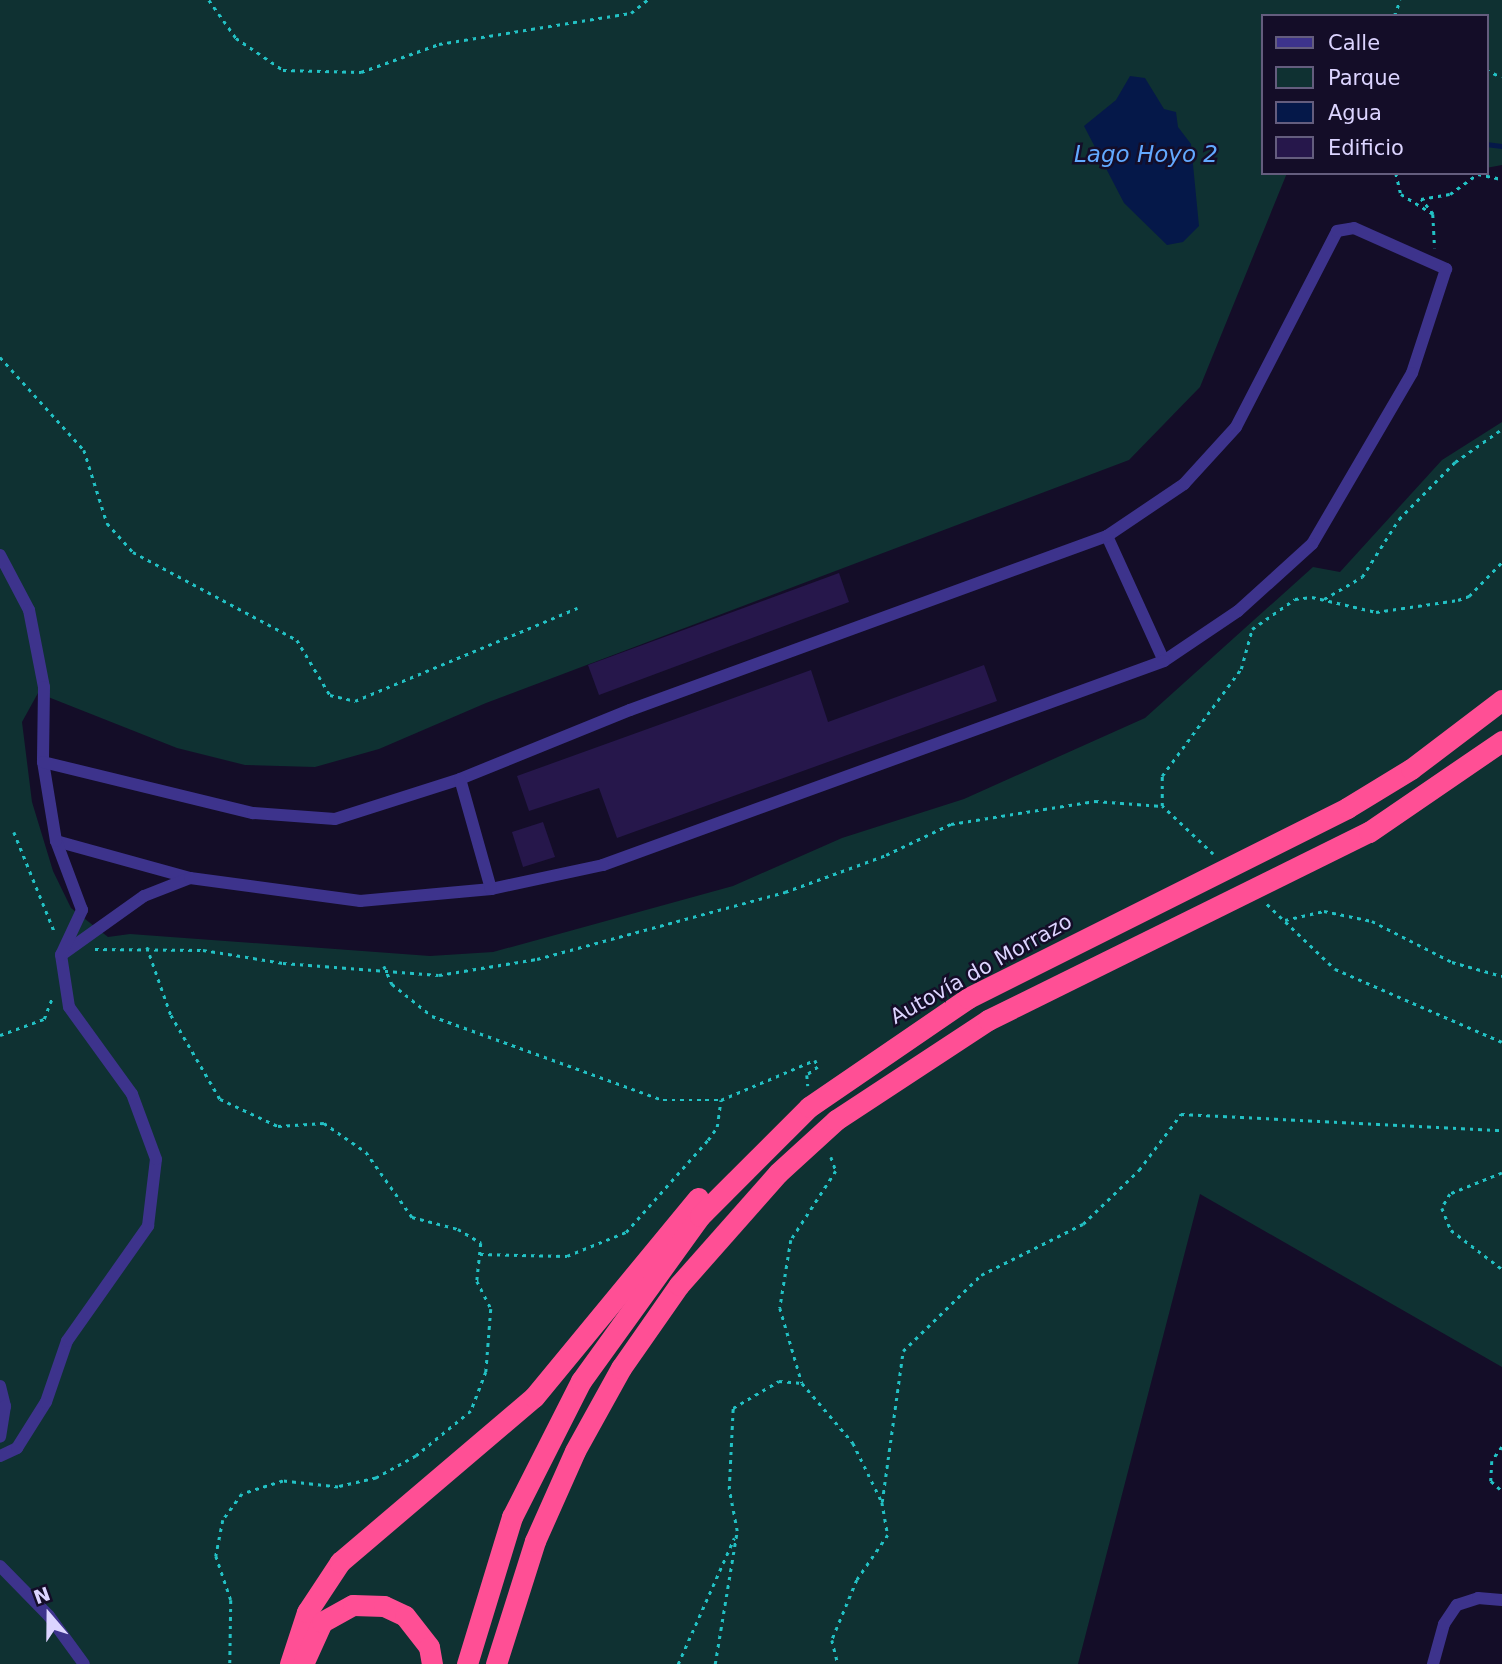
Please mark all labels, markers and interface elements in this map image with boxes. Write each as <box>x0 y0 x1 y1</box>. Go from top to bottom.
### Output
legend <box>1260 14 1488 175</box>
text: Calle <box>1328 31 1380 55</box>
text: Parque <box>1328 66 1400 90</box>
text: Agua <box>1328 101 1382 125</box>
text: Edificio <box>1328 136 1404 160</box>
water label: Lago Hoyo 2 <box>1074 140 1218 168</box>
street label: Autovía do Morrazo <box>886 909 1076 1029</box>
north arrow <box>14 1580 84 1650</box>
text: N <box>31 1582 53 1608</box>

